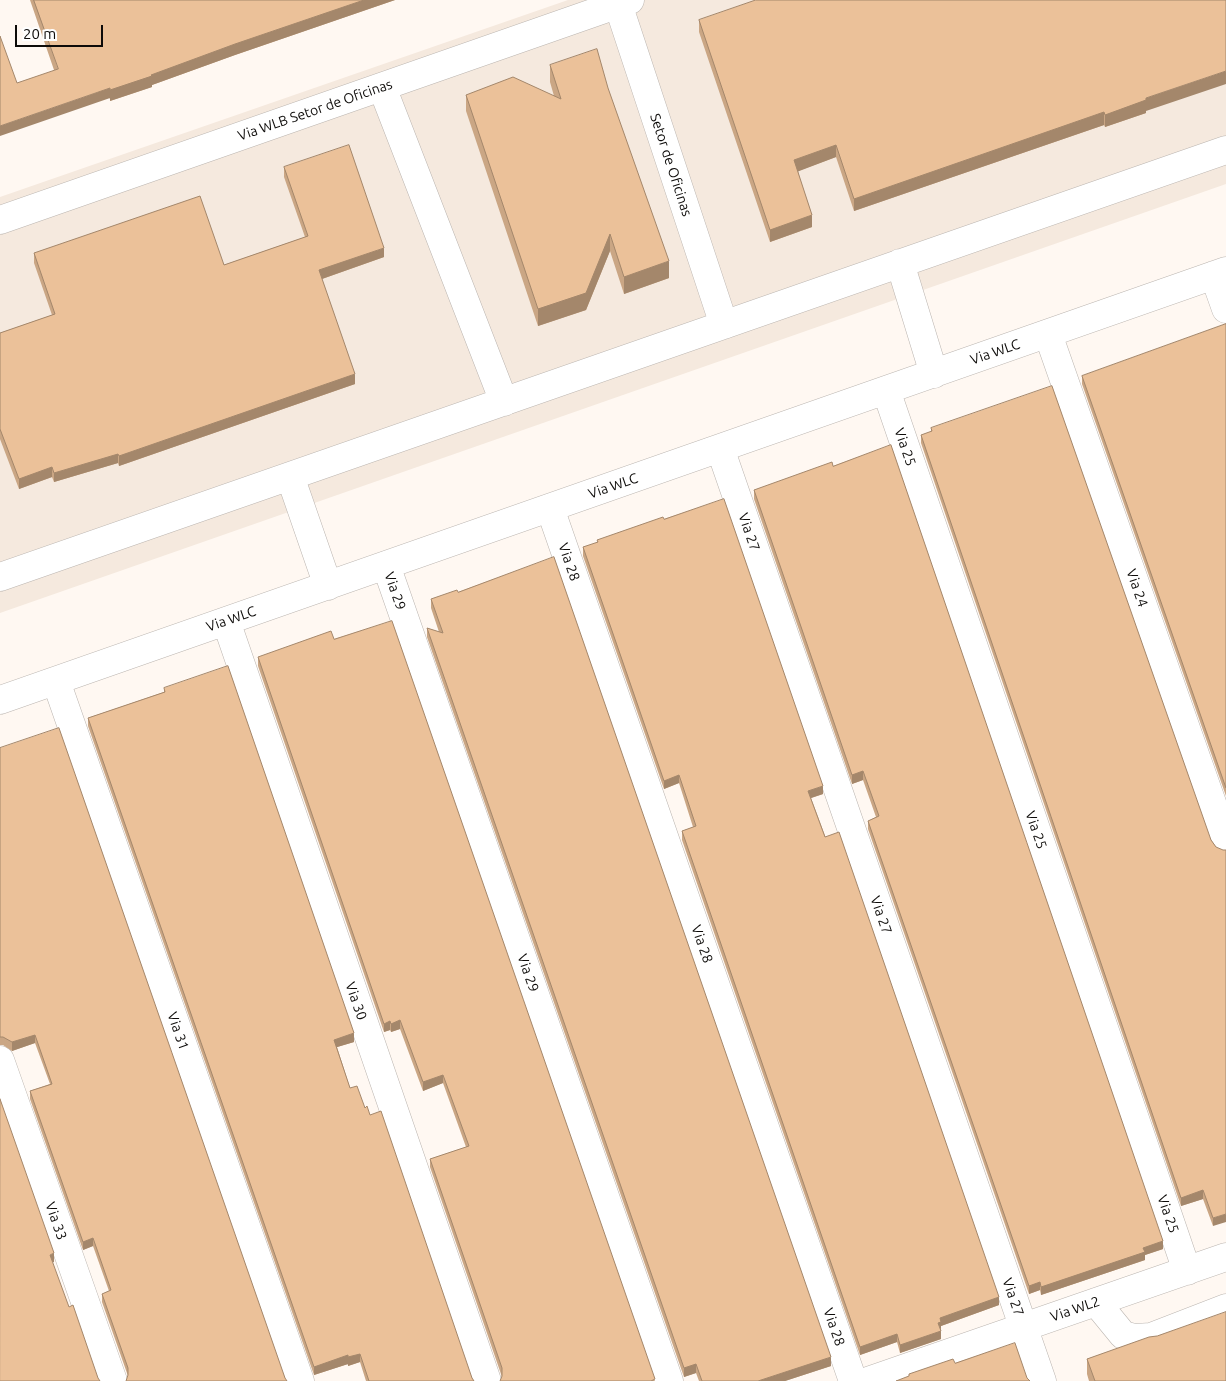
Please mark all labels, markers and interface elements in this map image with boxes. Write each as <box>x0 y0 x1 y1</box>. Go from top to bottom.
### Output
scale bar <box>18 15 105 47</box>
text: 20 m <box>23 25 56 42</box>
street label: Via WLB Setor de Oficinas <box>235 76 395 144</box>
street label: Setor de Oficinas <box>646 111 696 219</box>
street label: Via WLC <box>968 336 1022 368</box>
street label: Via 25 <box>891 426 919 468</box>
street label: Via WLC <box>586 470 640 502</box>
street label: Via 27 <box>735 511 763 553</box>
street label: Via 28 <box>555 541 583 583</box>
street label: Via 24 <box>1123 567 1151 609</box>
street label: Via 29 <box>381 570 409 612</box>
street label: Via WLC <box>204 603 258 635</box>
street label: Via 25 <box>1022 809 1050 851</box>
street label: Via 27 <box>867 894 895 936</box>
street label: Via 28 <box>688 923 716 965</box>
street label: Via 29 <box>514 952 542 994</box>
street label: Via 30 <box>342 980 370 1022</box>
street label: Via 31 <box>164 1010 192 1052</box>
street label: Via 25 <box>1154 1193 1182 1235</box>
street label: Via 33 <box>42 1200 70 1242</box>
street label: Via 27 <box>999 1276 1027 1318</box>
street label: Via WL2 <box>1048 1293 1102 1325</box>
street label: Via 28 <box>820 1306 848 1348</box>

